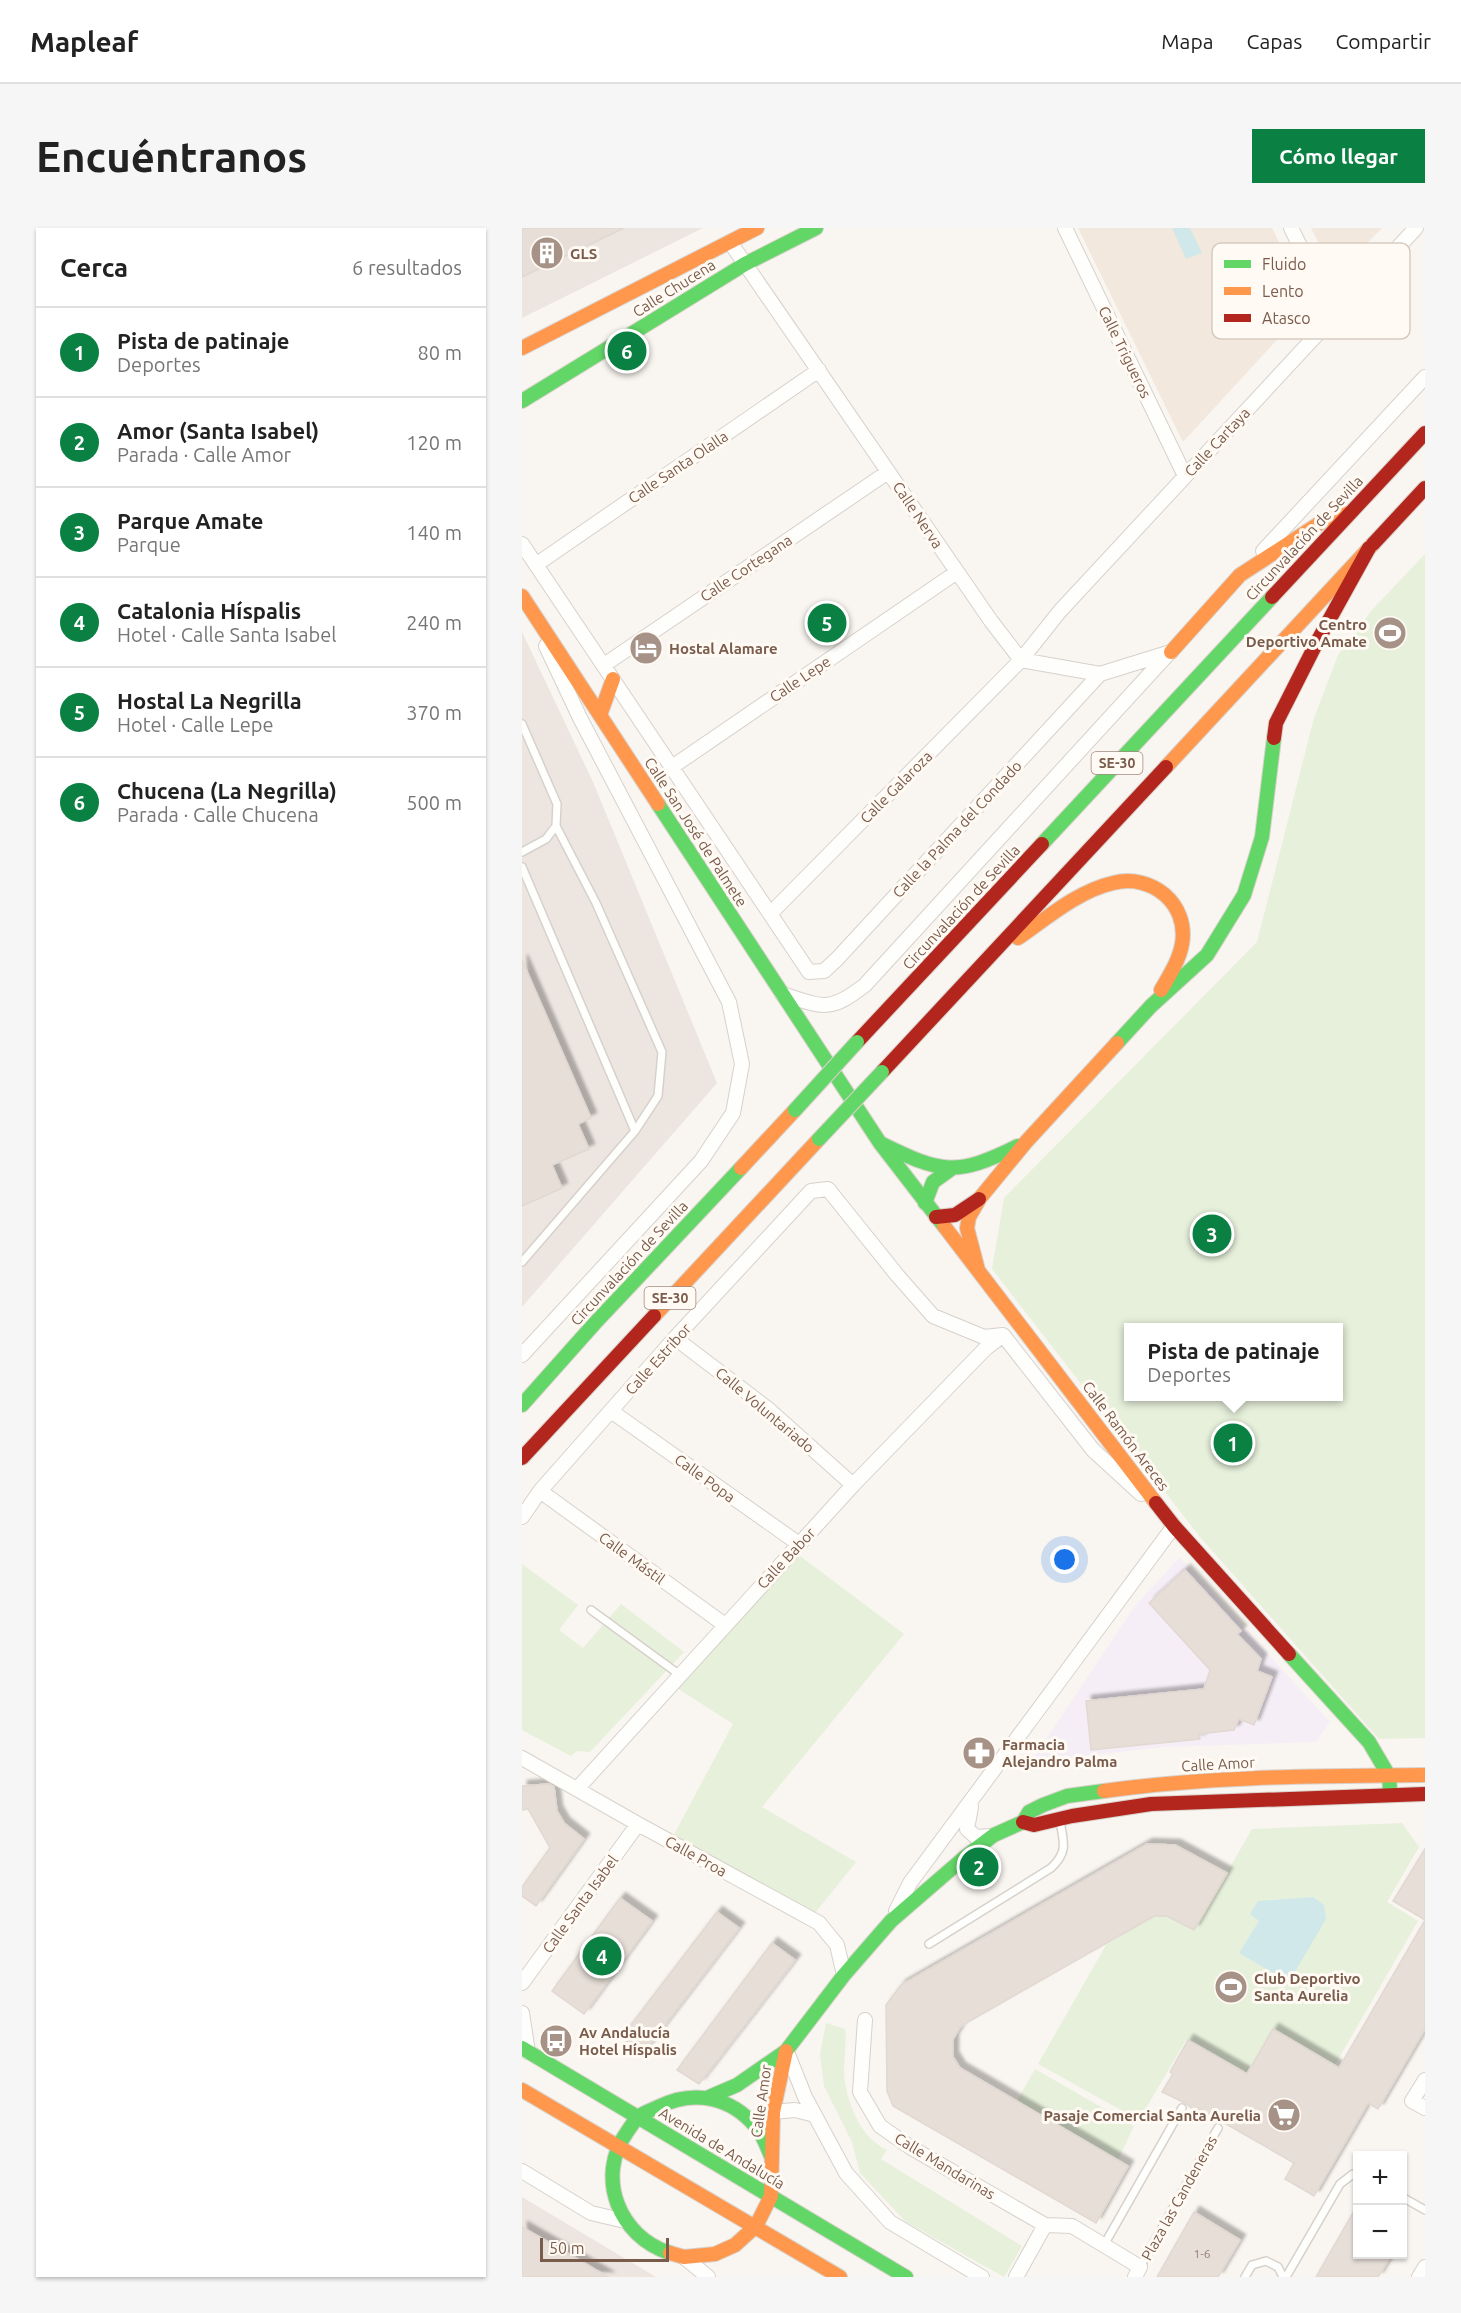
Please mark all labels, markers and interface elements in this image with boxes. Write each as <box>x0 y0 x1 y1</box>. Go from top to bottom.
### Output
text: Mapleaf <box>30 26 138 57</box>
text: Mapa <box>1161 29 1213 53</box>
text: Capas <box>1246 29 1302 53</box>
text: Compartir <box>1335 29 1431 53</box>
button: Cómo llegar <box>1252 129 1425 183</box>
text: Encuéntranos <box>36 133 307 180</box>
building icon: GLS <box>529 235 565 271</box>
legend <box>1212 243 1410 339</box>
place label: GLS <box>570 245 597 262</box>
text: Cerca <box>60 253 128 282</box>
text: Fluido <box>1262 255 1306 273</box>
text: 6 resultados <box>352 256 462 279</box>
street label: Calle Chucena <box>630 256 718 320</box>
text: Lento <box>1262 282 1304 300</box>
street label: Calle Trigueros <box>1095 303 1155 401</box>
text: Atasco <box>1262 309 1311 327</box>
text: Pista de patinaje <box>117 328 289 353</box>
pin: 6 <box>608 328 646 374</box>
text: 1 <box>74 341 85 364</box>
text: 80 m <box>418 341 462 364</box>
text: Deportes <box>117 353 201 376</box>
street label: Calle Cartaya <box>1181 404 1253 480</box>
text: Amor (Santa Isabel) <box>117 418 319 443</box>
street label: Calle Santa Olalla <box>625 427 731 507</box>
text: 2 <box>74 431 85 454</box>
text: 120 m <box>406 431 462 454</box>
text: Parada · Calle Amor <box>117 443 291 466</box>
street label: Circunvalación de Sevilla <box>1242 472 1366 604</box>
street label: Calle Nerva <box>890 479 946 551</box>
text: Parque Amate <box>117 508 264 533</box>
text: 3 <box>74 521 85 544</box>
text: 140 m <box>406 521 462 544</box>
street label: Calle Cortegana <box>697 531 795 605</box>
text: Parque <box>117 533 181 556</box>
text: Catalonia Híspalis <box>117 598 301 623</box>
pin: 5 <box>808 600 846 646</box>
text: 4 <box>74 611 85 634</box>
text: 240 m <box>406 611 462 634</box>
sports icon: Centro Deportivo Amate <box>1372 615 1408 651</box>
place label: Centro Deportivo Amate <box>1246 616 1367 650</box>
text: Hotel · Calle Santa Isabel <box>117 623 336 646</box>
hotel icon: Hostal Alamare <box>628 630 664 666</box>
place label: Hostal Alamare <box>669 640 778 657</box>
street label: Calle Lepe <box>766 653 834 705</box>
text: Hostal La Negrilla <box>117 688 302 713</box>
text: 5 <box>74 701 85 724</box>
text: 370 m <box>406 701 462 724</box>
text: Hotel · Calle Lepe <box>117 713 273 736</box>
street label: Calle Galaroza <box>857 748 935 826</box>
road number: SE-30 <box>1092 752 1142 774</box>
street label: Calle San José de Palmete <box>641 754 751 910</box>
street label: Calle la Palma del Condado <box>889 757 1025 901</box>
text: Chucena (La Negrilla) <box>117 778 337 803</box>
text: 6 <box>74 791 85 814</box>
text: 500 m <box>406 791 462 814</box>
text: Parada · Calle Chucena <box>117 803 319 826</box>
street label: Circunvalación de Sevilla <box>899 841 1023 973</box>
street label: Circunvalación de Sevilla <box>567 1197 691 1329</box>
pin: 3 <box>1192 1212 1232 1256</box>
road number: SE-30 <box>644 1287 696 1309</box>
street label: Calle Estribor <box>622 1320 695 1398</box>
popup <box>1124 1323 1343 1401</box>
text: Pista de patinaje <box>1147 1338 1320 1363</box>
text: Deportes <box>1147 1363 1231 1386</box>
street label: Calle Voluntariado <box>712 1364 818 1456</box>
street label: Calle Ramón Areces <box>1079 1378 1173 1494</box>
pin: 1 <box>1214 1420 1252 1466</box>
street label: Calle Popa <box>671 1450 739 1506</box>
street label: Calle Babor <box>754 1524 819 1592</box>
street label: Calle Mástil <box>596 1528 668 1588</box>
your location <box>1050 1545 1079 1574</box>
pharmacy icon: Farmacia Alejandro Palma <box>961 1735 997 1771</box>
place label: Farmacia Alejandro Palma <box>1002 1736 1117 1770</box>
street label: Calle Amor <box>1181 1754 1256 1774</box>
street label: Calle Proa <box>662 1832 730 1880</box>
pin: 2 <box>960 1844 998 1890</box>
street label: Calle Santa Isabel <box>539 1852 621 1956</box>
pin: 4 <box>582 1934 622 1978</box>
sports icon: Club Deportivo Santa Aurelia <box>1213 1969 1249 2005</box>
place label: Club Deportivo Santa Aurelia <box>1254 1970 1361 2004</box>
bus stop icon: Av Andalucía Hotel Híspalis <box>538 2023 574 2059</box>
place label: Av Andalucía Hotel Híspalis <box>579 2024 677 2058</box>
street label: Calle Amor <box>747 2063 775 2139</box>
supermarket icon: Pasaje Comercial Santa Aurelia <box>1266 2097 1302 2133</box>
street label: Avenida de Andalucía <box>656 2104 788 2192</box>
place label: Pasaje Comercial Santa Aurelia <box>1044 2107 1261 2124</box>
street label: Calle Mandarinas <box>892 2129 998 2203</box>
street label: Plaza las Candeneras <box>1138 2133 1220 2263</box>
map controls <box>1353 2151 1407 2259</box>
button: + <box>1353 2151 1407 2205</box>
button: − <box>1353 2205 1407 2259</box>
scale bar <box>540 2235 669 2262</box>
text: 50 m <box>549 2239 585 2257</box>
house number: 1-6 <box>1193 2247 1211 2260</box>

